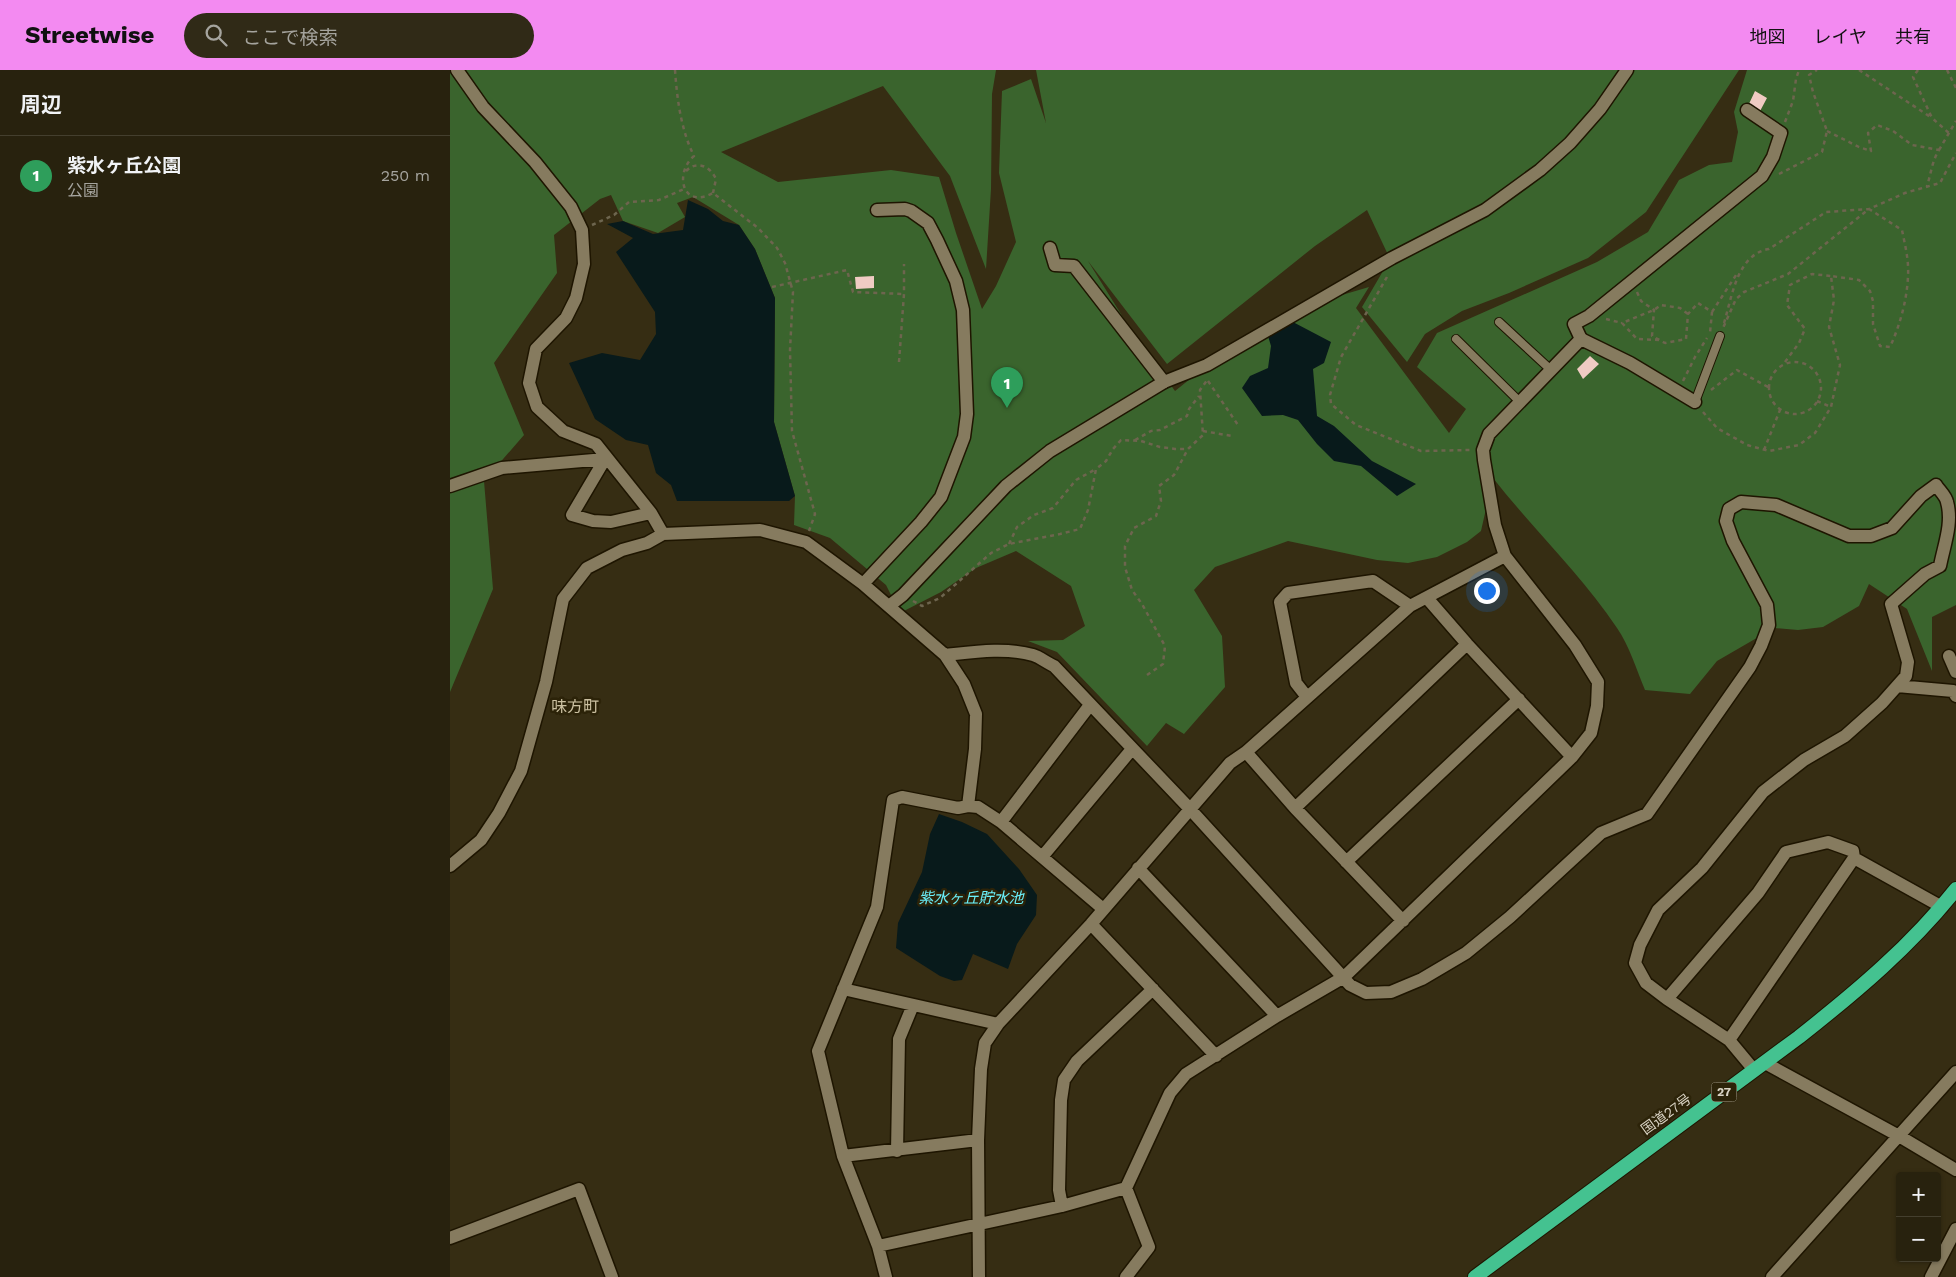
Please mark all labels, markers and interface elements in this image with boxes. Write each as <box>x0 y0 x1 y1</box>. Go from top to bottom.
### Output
search box <box>184 13 534 58</box>
text: Streetwise <box>25 21 154 49</box>
icon: search <box>202 21 230 49</box>
text: ここで検索 <box>242 26 338 49</box>
text: 地図 <box>1750 26 1786 47</box>
text: レイヤ <box>1814 26 1867 47</box>
text: 共有 <box>1895 26 1931 47</box>
text: 周辺 <box>20 92 62 117</box>
text: 紫水ヶ丘公園 <box>67 154 181 177</box>
text: 1 <box>33 166 39 185</box>
text: 250 m <box>381 166 430 185</box>
text: 公園 <box>67 181 99 200</box>
pin: 1 <box>991 367 1023 408</box>
your location <box>1474 578 1500 604</box>
district label: 味方町 <box>551 697 599 716</box>
water label: 紫水ヶ丘貯水池 <box>918 889 1025 907</box>
road number: 27 <box>1712 1082 1736 1102</box>
street label: 国道27号 <box>1638 1091 1694 1137</box>
map controls <box>1896 1172 1941 1262</box>
button: + <box>1896 1172 1941 1217</box>
button: − <box>1896 1217 1941 1262</box>

